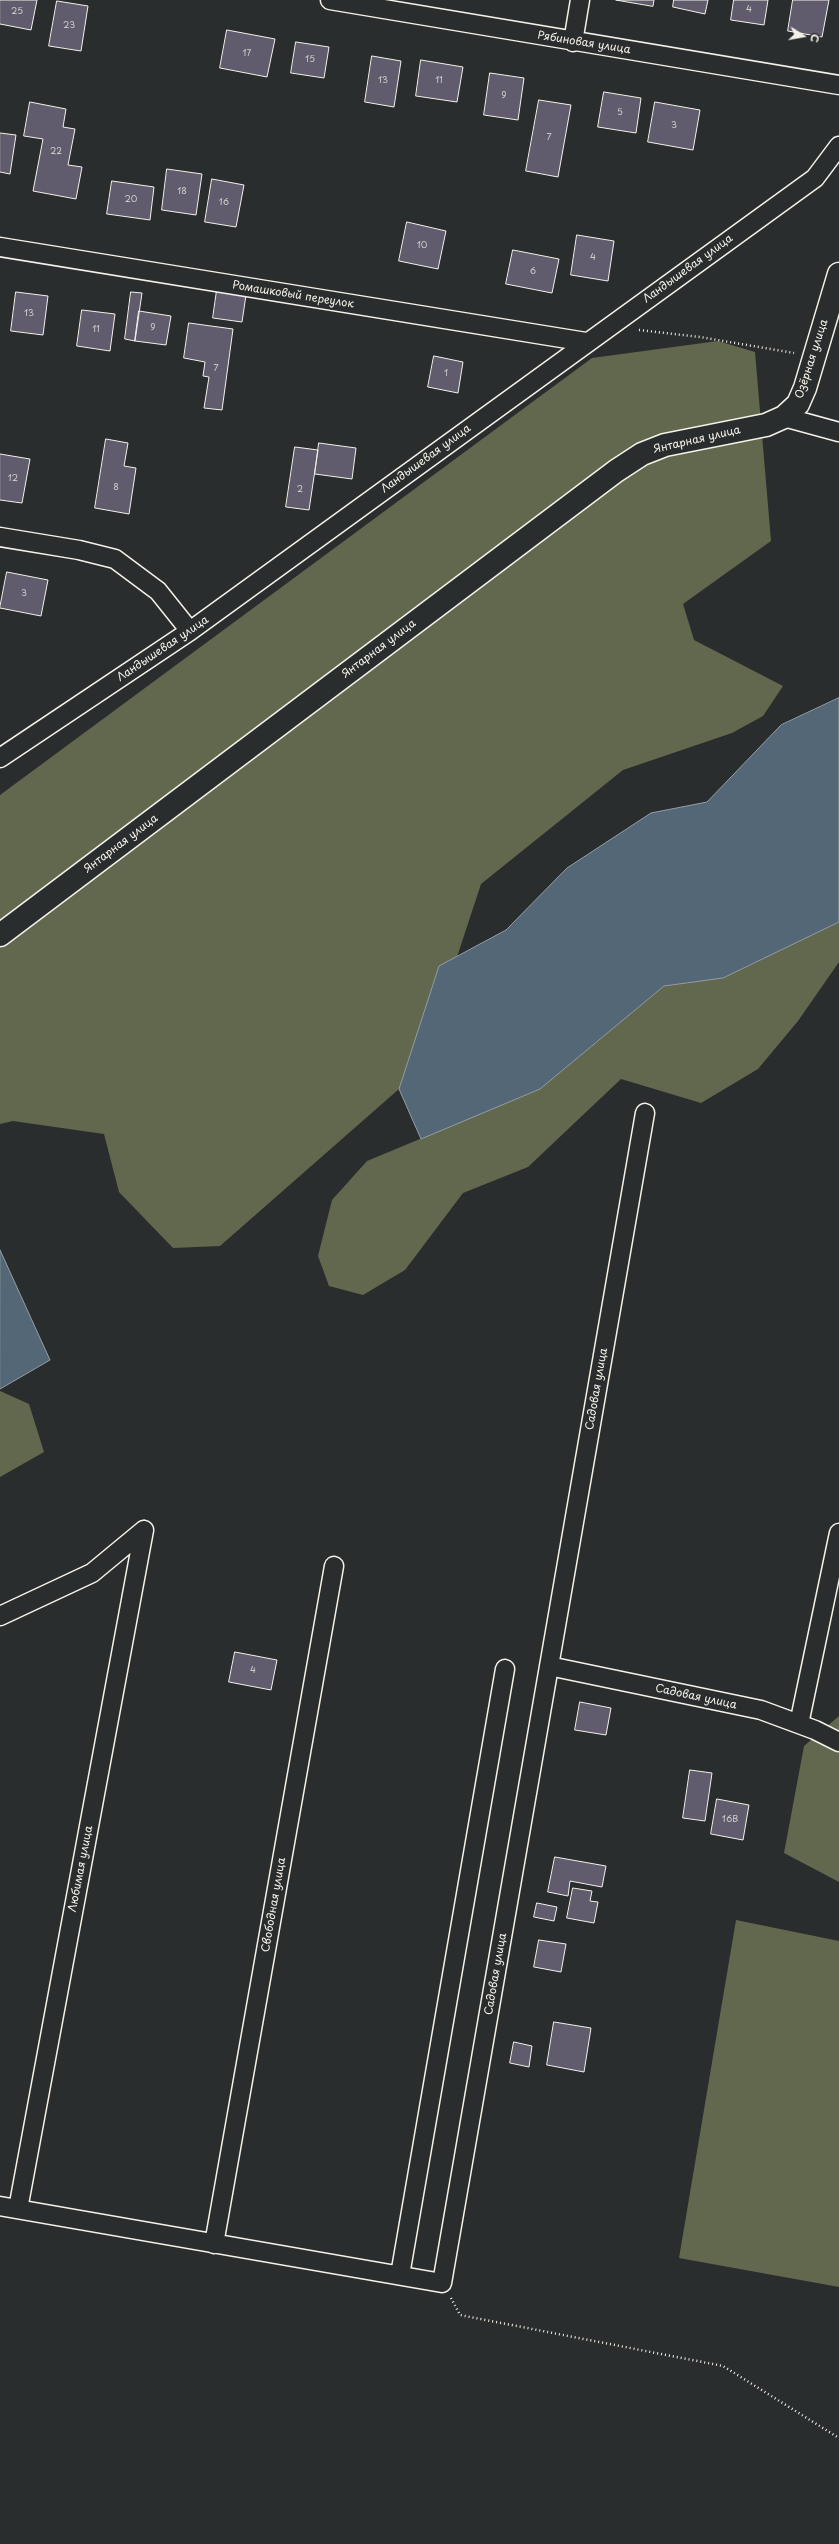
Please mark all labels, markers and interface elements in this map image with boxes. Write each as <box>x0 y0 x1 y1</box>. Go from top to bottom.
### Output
house number: 4 <box>746 5 752 15</box>
house number: 25 <box>11 7 23 17</box>
north arrow <box>783 16 823 56</box>
house number: 23 <box>63 21 75 31</box>
street label: Рябиновая улица <box>536 29 632 57</box>
text: С <box>806 33 824 44</box>
house number: 17 <box>243 49 251 59</box>
house number: 15 <box>305 55 315 65</box>
house number: 13 <box>378 76 388 86</box>
house number: 11 <box>435 76 443 86</box>
house number: 9 <box>501 91 507 101</box>
house number: 5 <box>617 108 623 118</box>
house number: 3 <box>671 121 677 131</box>
house number: 7 <box>546 133 552 143</box>
house number: 22 <box>50 147 62 157</box>
house number: 18 <box>177 187 187 197</box>
house number: 20 <box>125 195 137 205</box>
house number: 16 <box>219 198 229 208</box>
street label: Ландышевая улица <box>641 232 735 306</box>
house number: 10 <box>417 241 427 251</box>
house number: 4 <box>590 253 596 263</box>
house number: 6 <box>530 267 536 277</box>
street label: Ромашковый переулок <box>231 279 355 311</box>
house number: 13 <box>24 309 34 319</box>
street label: Озёрная улица <box>793 318 831 400</box>
house number: 9 <box>150 323 156 333</box>
house number: 11 <box>92 325 100 335</box>
house number: 7 <box>213 364 219 374</box>
house number: 1 <box>444 369 448 379</box>
street label: Ландышевая улица <box>379 422 473 496</box>
street label: Янтарная улица <box>652 424 742 456</box>
house number: 12 <box>8 474 18 484</box>
house number: 8 <box>113 483 119 493</box>
house number: 2 <box>297 485 303 495</box>
house number: 3 <box>21 589 27 599</box>
street label: Ландышевая улица <box>115 613 211 685</box>
street label: Янтарная улица <box>339 617 419 681</box>
street label: Янтарная улица <box>81 812 161 876</box>
street label: Садовая улица <box>583 1347 611 1431</box>
house number: 4 <box>250 1666 256 1676</box>
street label: Садовая улица <box>654 1682 738 1712</box>
house number: 16В <box>722 1815 738 1825</box>
street label: Любимая улица <box>66 1825 96 1913</box>
street label: Свободная улица <box>259 1857 289 1953</box>
street label: Садовая улица <box>482 1932 510 2016</box>

